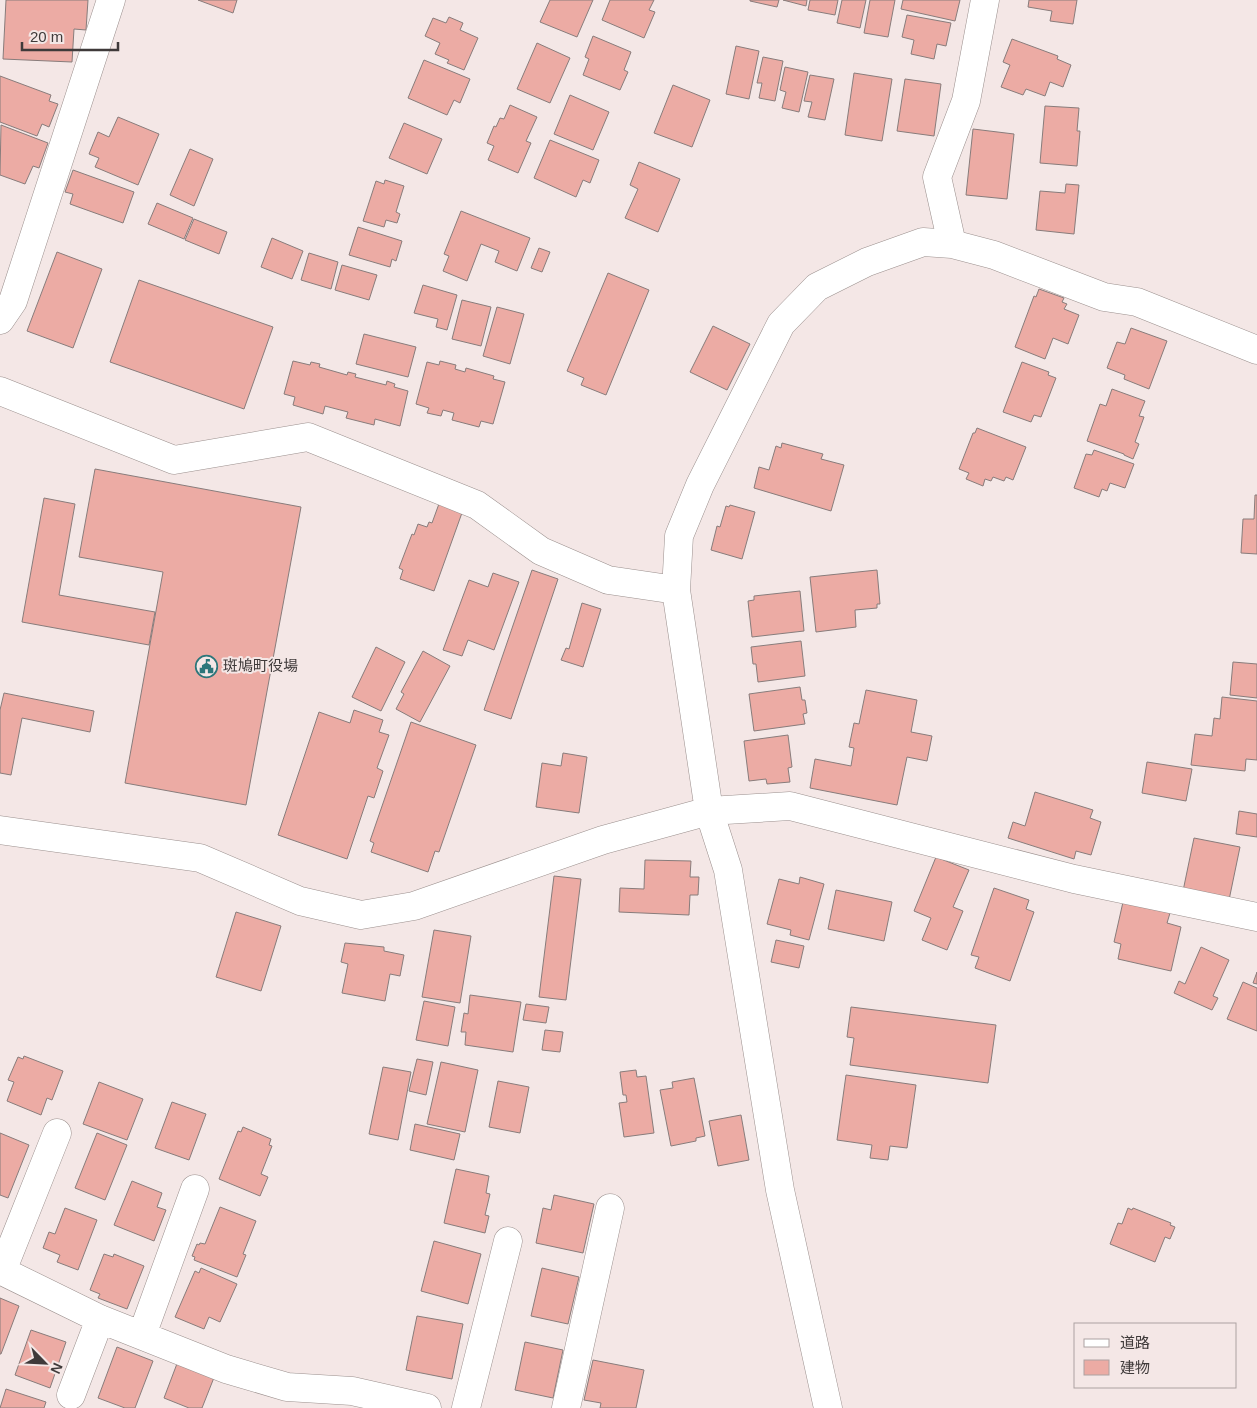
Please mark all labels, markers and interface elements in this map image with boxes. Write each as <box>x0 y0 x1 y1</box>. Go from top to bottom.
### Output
scale bar <box>22 20 119 52</box>
text: 20 m <box>30 28 63 45</box>
public building icon: 斑鳩町役場 <box>195 654 219 678</box>
place label: 斑鳩町役場 <box>223 657 298 674</box>
legend <box>1074 1323 1237 1388</box>
text: 道路 <box>1120 1334 1150 1351</box>
north arrow <box>20 1338 70 1388</box>
text: 建物 <box>1120 1359 1150 1376</box>
text: N <box>48 1360 66 1376</box>

